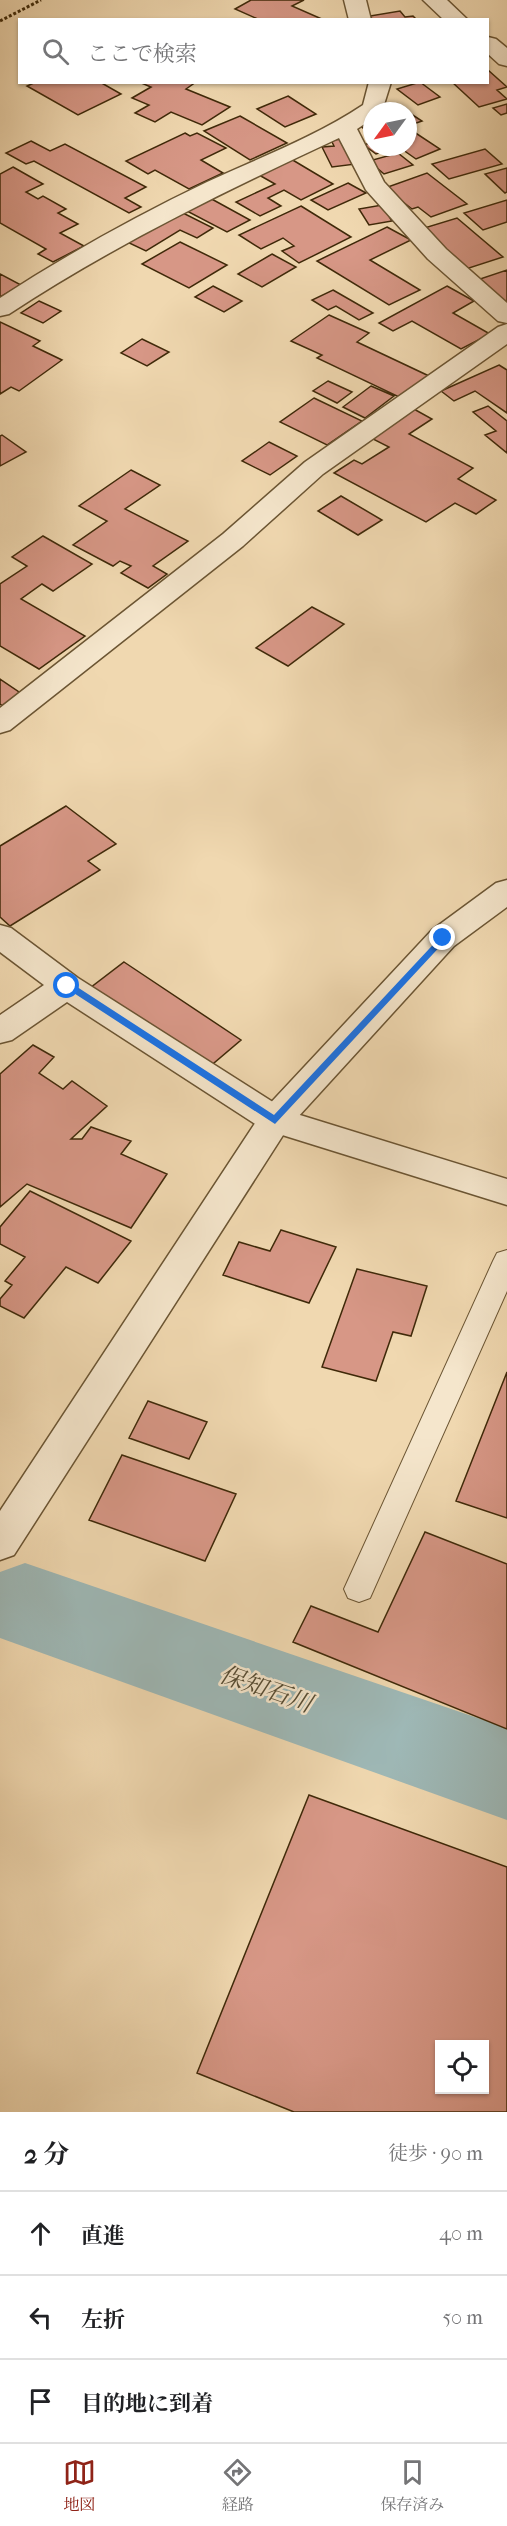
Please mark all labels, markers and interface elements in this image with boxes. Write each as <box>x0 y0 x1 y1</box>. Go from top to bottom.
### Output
search box <box>18 18 489 84</box>
icon: search <box>39 35 72 68</box>
text: ここで検索 <box>87 41 197 67</box>
north arrow <box>363 102 417 156</box>
route end <box>429 924 455 950</box>
route start <box>53 972 79 998</box>
water label: 保知石川 <box>216 1660 319 1719</box>
map controls <box>435 2040 489 2094</box>
button: locate <box>435 2040 489 2094</box>
text: 2 分 <box>24 2139 69 2170</box>
text: 徒歩 · 90 m <box>388 2142 483 2165</box>
icon: ahead <box>24 2217 57 2250</box>
text: 40 m <box>439 2222 483 2245</box>
text: 直進 <box>81 2223 125 2249</box>
icon: left <box>24 2301 57 2334</box>
text: 50 m <box>442 2306 483 2329</box>
text: 左折 <box>81 2307 125 2333</box>
icon: arrive <box>24 2385 57 2418</box>
text: 目的地に到着 <box>81 2391 213 2417</box>
tab: 地図 <box>63 2456 96 2515</box>
tab: 経路 <box>221 2456 254 2515</box>
tab: 保存済み <box>380 2456 444 2515</box>

